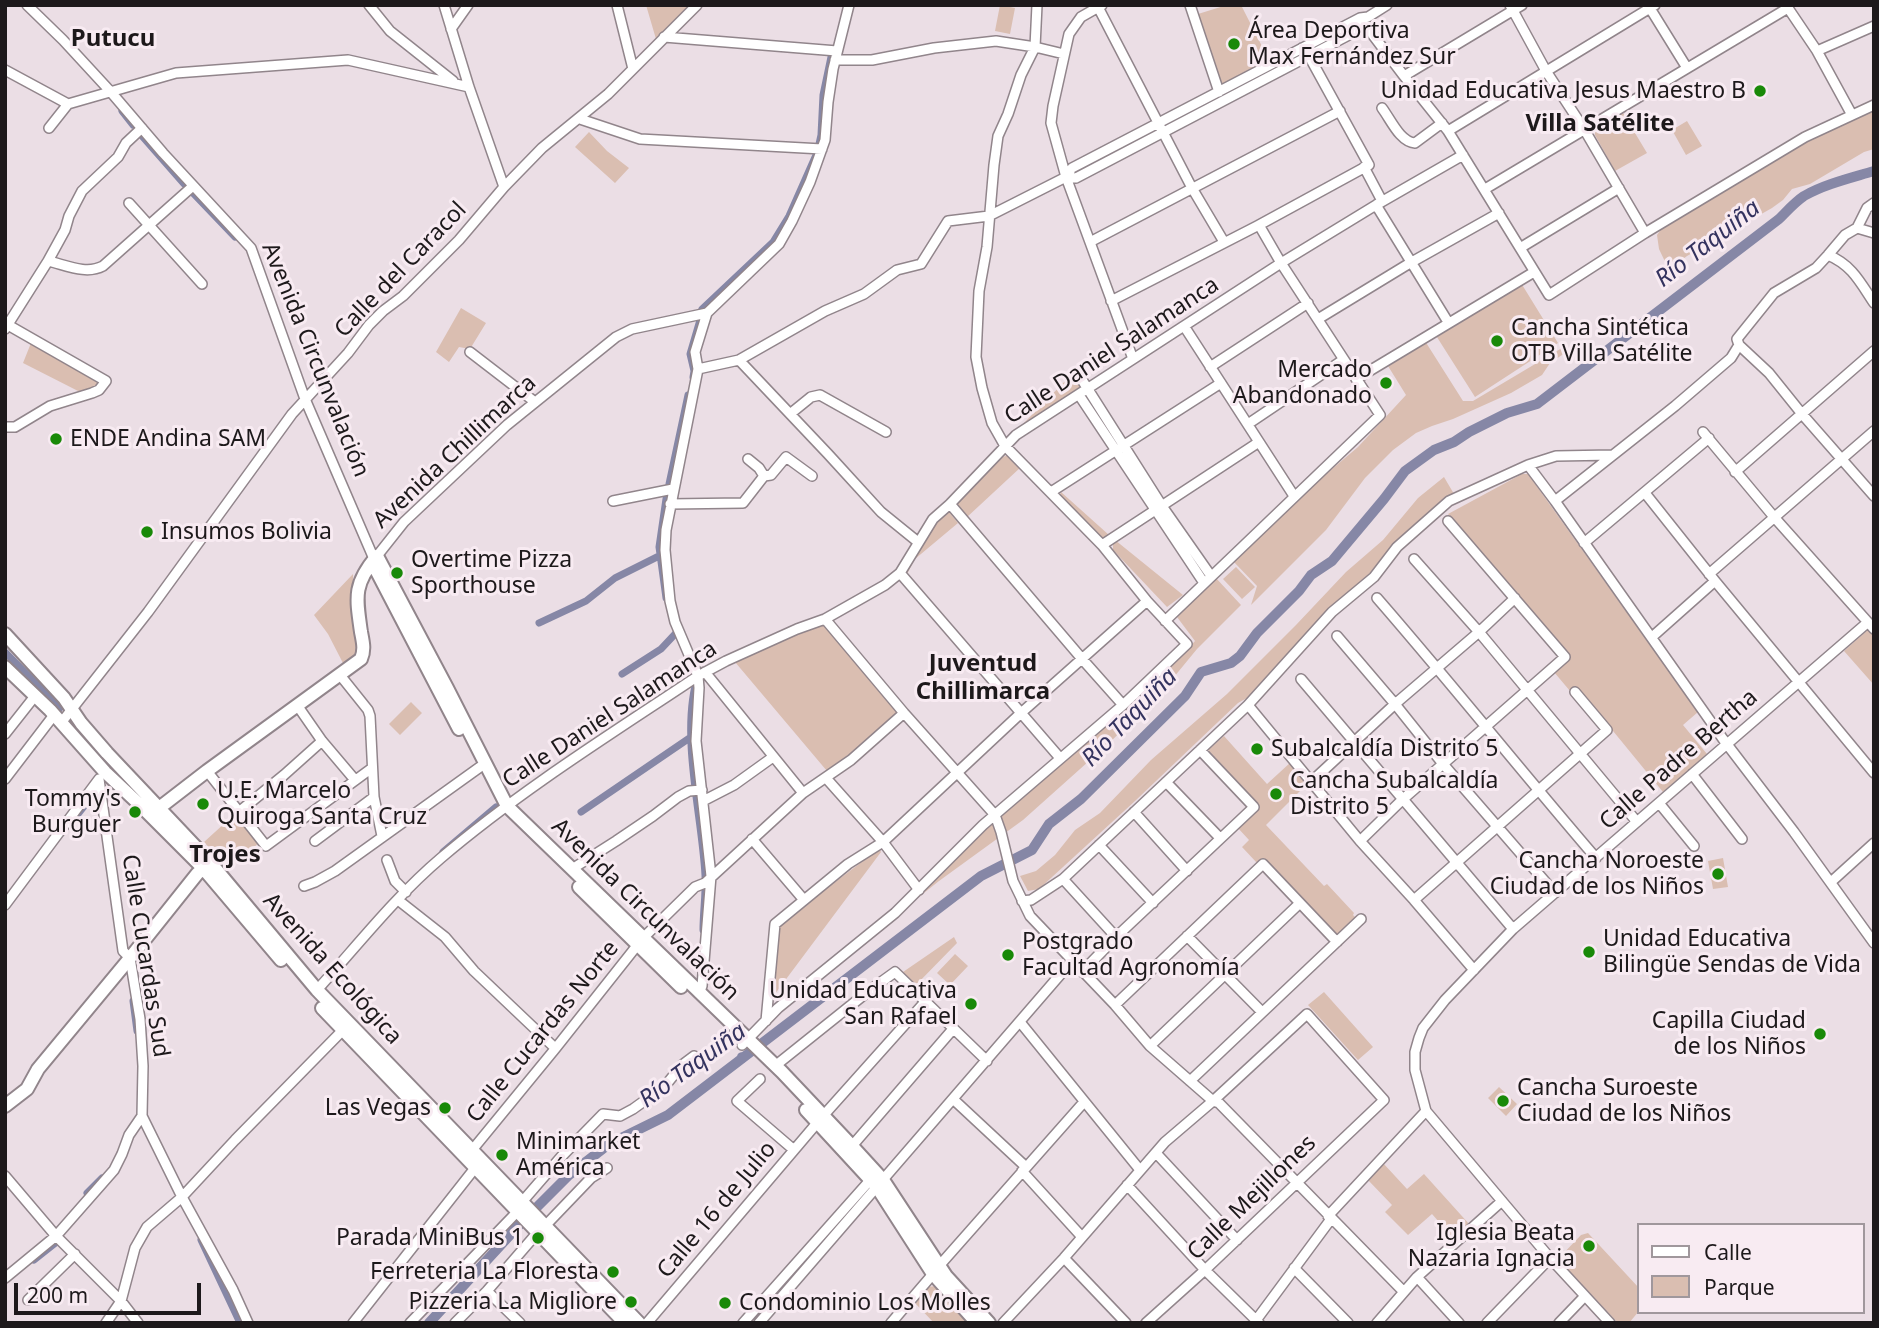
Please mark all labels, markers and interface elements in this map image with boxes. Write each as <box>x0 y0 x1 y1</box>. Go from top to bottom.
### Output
place label: Área Deportiva Max Fernández Sur <box>1248 17 1456 71</box>
district label: Putucu <box>71 25 155 53</box>
marker: Área Deportiva Max Fernández Sur <box>1226 36 1242 52</box>
place label: Unidad Educativa Jesus Maestro B <box>1381 77 1746 105</box>
marker: Unidad Educativa Jesus Maestro B <box>1752 83 1768 99</box>
district label: Villa Satélite <box>1525 110 1675 138</box>
water label: Río Taquiña <box>1650 194 1766 294</box>
street label: Calle del Caracol <box>329 197 473 343</box>
street label: Avenida Circunvalación <box>255 239 375 481</box>
street label: Calle Daniel Salamanca <box>1000 271 1224 431</box>
place label: Cancha Sintética OTB Villa Satélite <box>1511 314 1692 368</box>
marker: Cancha Sintética OTB Villa Satélite <box>1489 333 1505 349</box>
place label: Mercado Abandonado <box>1233 356 1372 410</box>
street label: Avenida Chillimarca <box>368 369 542 535</box>
marker: Mercado Abandonado <box>1378 375 1394 391</box>
place label: ENDE Andina SAM <box>70 425 266 453</box>
marker: ENDE Andina SAM <box>48 431 64 447</box>
place label: Insumos Bolivia <box>161 518 332 546</box>
marker: Insumos Bolivia <box>139 524 155 540</box>
place label: Overtime Pizza Sporthouse <box>411 546 572 600</box>
marker: Overtime Pizza Sporthouse <box>389 565 405 581</box>
street label: Calle Daniel Salamanca <box>498 635 722 795</box>
district label: Juventud Chillimarca <box>916 650 1050 706</box>
water label: Río Taquiña <box>1076 663 1184 773</box>
street label: Calle Padre Bertha <box>1594 684 1764 836</box>
place label: Subalcaldía Distrito 5 <box>1271 735 1498 763</box>
marker: Subalcaldía Distrito 5 <box>1249 741 1265 757</box>
place label: Cancha Subalcaldía Distrito 5 <box>1290 767 1498 821</box>
place label: U.E. Marcelo Quiroga Santa Cruz <box>217 777 427 831</box>
place label: Tommy's Burguer <box>25 785 121 839</box>
marker: Cancha Subalcaldía Distrito 5 <box>1268 786 1284 802</box>
marker: U.E. Marcelo Quiroga Santa Cruz <box>195 796 211 812</box>
marker: Tommy's Burguer <box>127 804 143 820</box>
street label: Avenida Circunvalación <box>545 813 745 1007</box>
district label: Trojes <box>189 841 261 869</box>
place label: Cancha Noroeste Ciudad de los Niños <box>1490 847 1704 901</box>
street label: Calle Cucardas Sud <box>115 853 175 1059</box>
marker: Cancha Noroeste Ciudad de los Niños <box>1710 866 1726 882</box>
street label: Avenida Ecológica <box>257 888 407 1050</box>
place label: Unidad Educativa Bilingüe Sendas de Vida <box>1603 925 1861 979</box>
place label: Postgrado Facultad Agronomía <box>1022 928 1240 982</box>
street label: Calle Cucardas Norte <box>461 935 625 1129</box>
marker: Unidad Educativa Bilingüe Sendas de Vida <box>1581 944 1597 960</box>
marker: Postgrado Facultad Agronomía <box>1000 947 1016 963</box>
place label: Unidad Educativa San Rafael <box>769 977 957 1031</box>
marker: Unidad Educativa San Rafael <box>963 996 979 1012</box>
place label: Capilla Ciudad de los Niños <box>1652 1007 1806 1061</box>
water label: Río Taquiña <box>634 1018 752 1114</box>
marker: Capilla Ciudad de los Niños <box>1812 1026 1828 1042</box>
place label: Cancha Suroeste Ciudad de los Niños <box>1517 1074 1731 1128</box>
marker: Cancha Suroeste Ciudad de los Niños <box>1495 1093 1511 1109</box>
place label: Las Vegas <box>325 1094 431 1122</box>
marker: Las Vegas <box>437 1100 453 1116</box>
place label: Minimarket América <box>516 1128 640 1182</box>
street label: Calle Mejillones <box>1182 1130 1322 1266</box>
street label: Calle 16 de Julio <box>652 1136 782 1284</box>
marker: Minimarket América <box>494 1147 510 1163</box>
place label: Iglesia Beata Nazaria Ignacia <box>1408 1219 1575 1273</box>
legend <box>1638 1223 1865 1314</box>
place label: Parada MiniBus 1 <box>336 1224 524 1252</box>
marker: Parada MiniBus 1 <box>530 1230 546 1246</box>
marker: Iglesia Beata Nazaria Ignacia <box>1581 1238 1597 1254</box>
text: Calle <box>1704 1238 1752 1266</box>
place label: Ferreteria La Floresta <box>370 1258 599 1286</box>
marker: Ferreteria La Floresta <box>605 1264 621 1280</box>
scale bar <box>18 1268 205 1312</box>
text: Parque <box>1704 1273 1774 1301</box>
text: 200 m <box>27 1281 88 1309</box>
place label: Pizzeria La Migliore <box>409 1288 617 1316</box>
place label: Condominio Los Molles <box>739 1289 991 1317</box>
marker: Pizzeria La Migliore <box>623 1294 639 1310</box>
marker: Condominio Los Molles <box>717 1295 733 1311</box>

